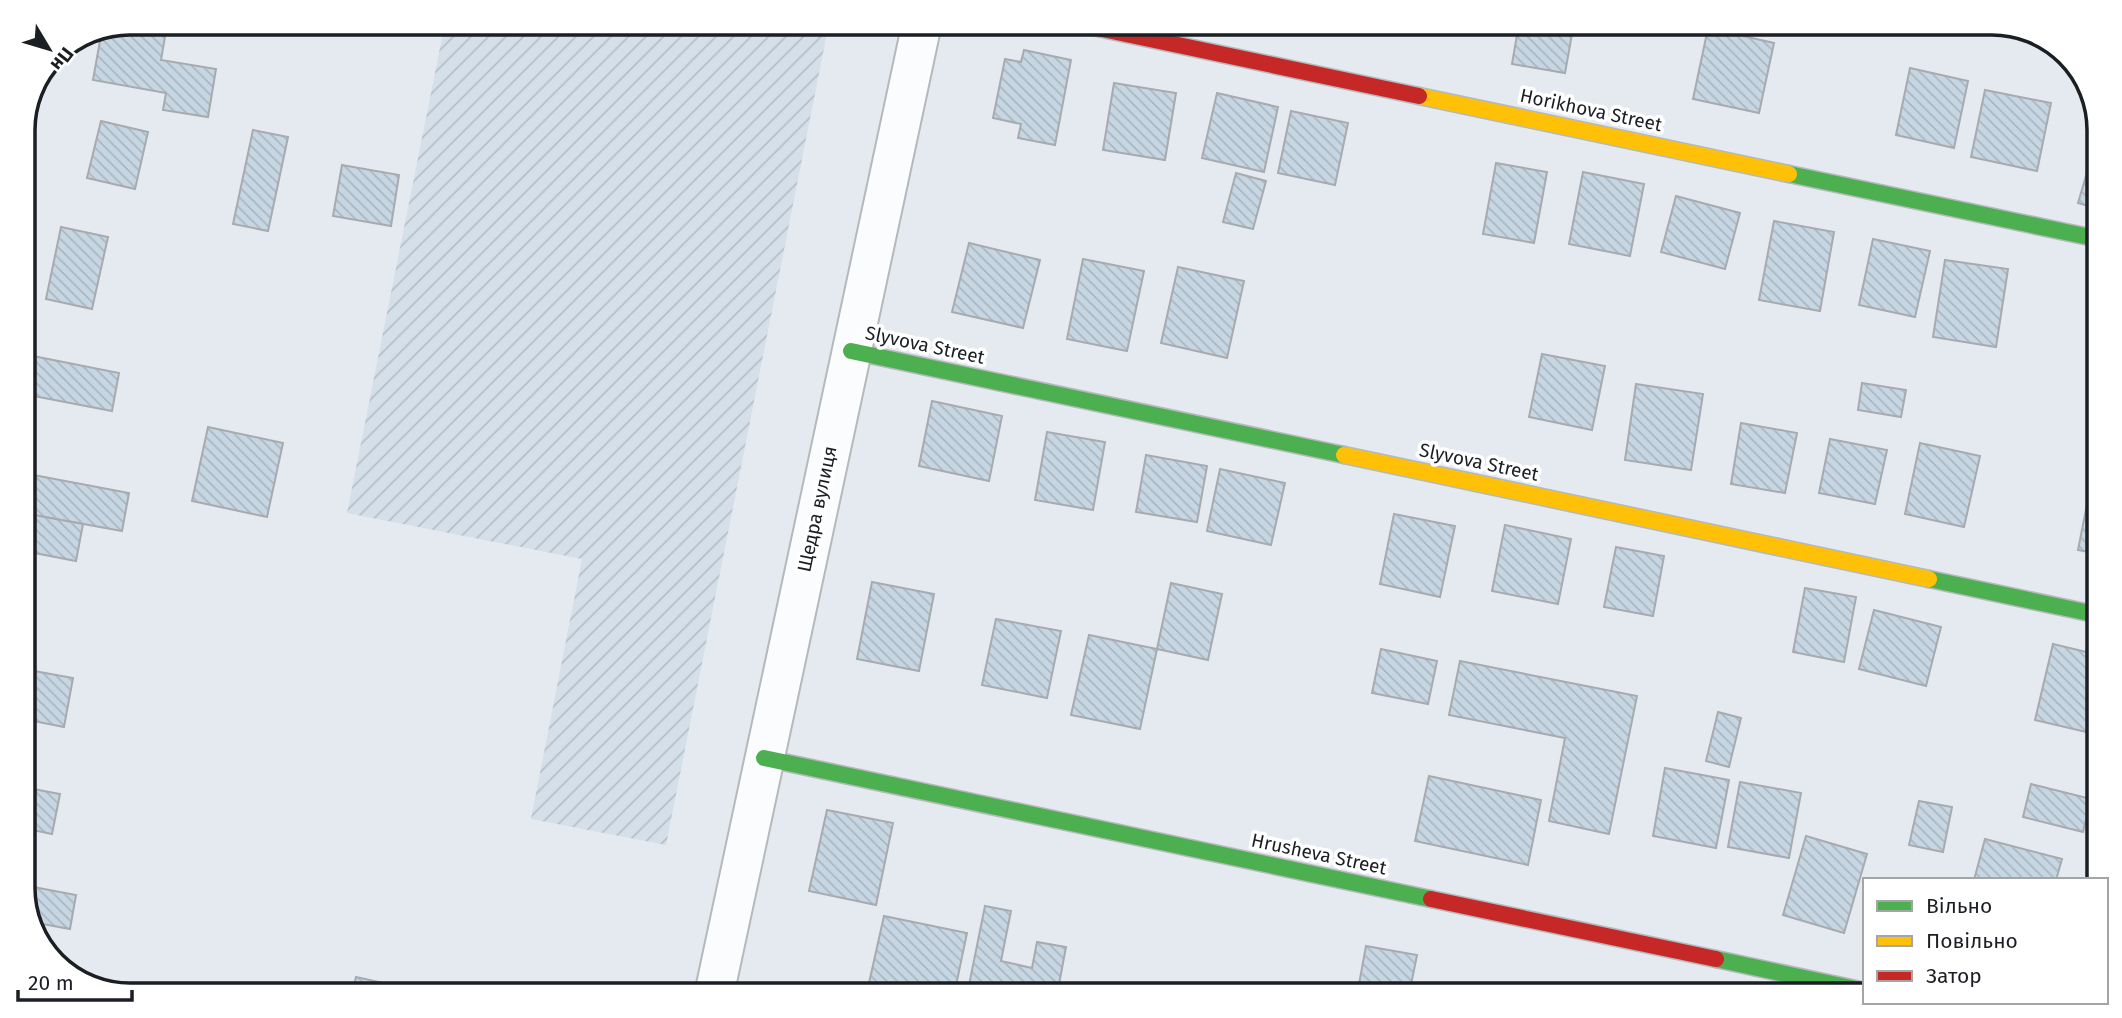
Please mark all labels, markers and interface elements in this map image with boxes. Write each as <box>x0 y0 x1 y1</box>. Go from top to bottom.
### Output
north arrow <box>14 14 84 84</box>
text: Пн <box>46 43 78 76</box>
street label: Horikhova Street <box>1518 84 1664 136</box>
street label: Slyvova Street <box>863 321 987 369</box>
street label: Slyvova Street <box>1417 438 1541 486</box>
street label: Щедра вулиця <box>792 444 842 574</box>
street label: Hrusheva Street <box>1249 828 1389 880</box>
legend <box>1863 878 2108 1004</box>
text: Вільно <box>1926 893 1992 919</box>
text: Повільно <box>1926 928 2018 954</box>
scale bar <box>18 958 131 1002</box>
text: Затор <box>1926 963 1982 989</box>
text: 20 m <box>28 970 74 996</box>

